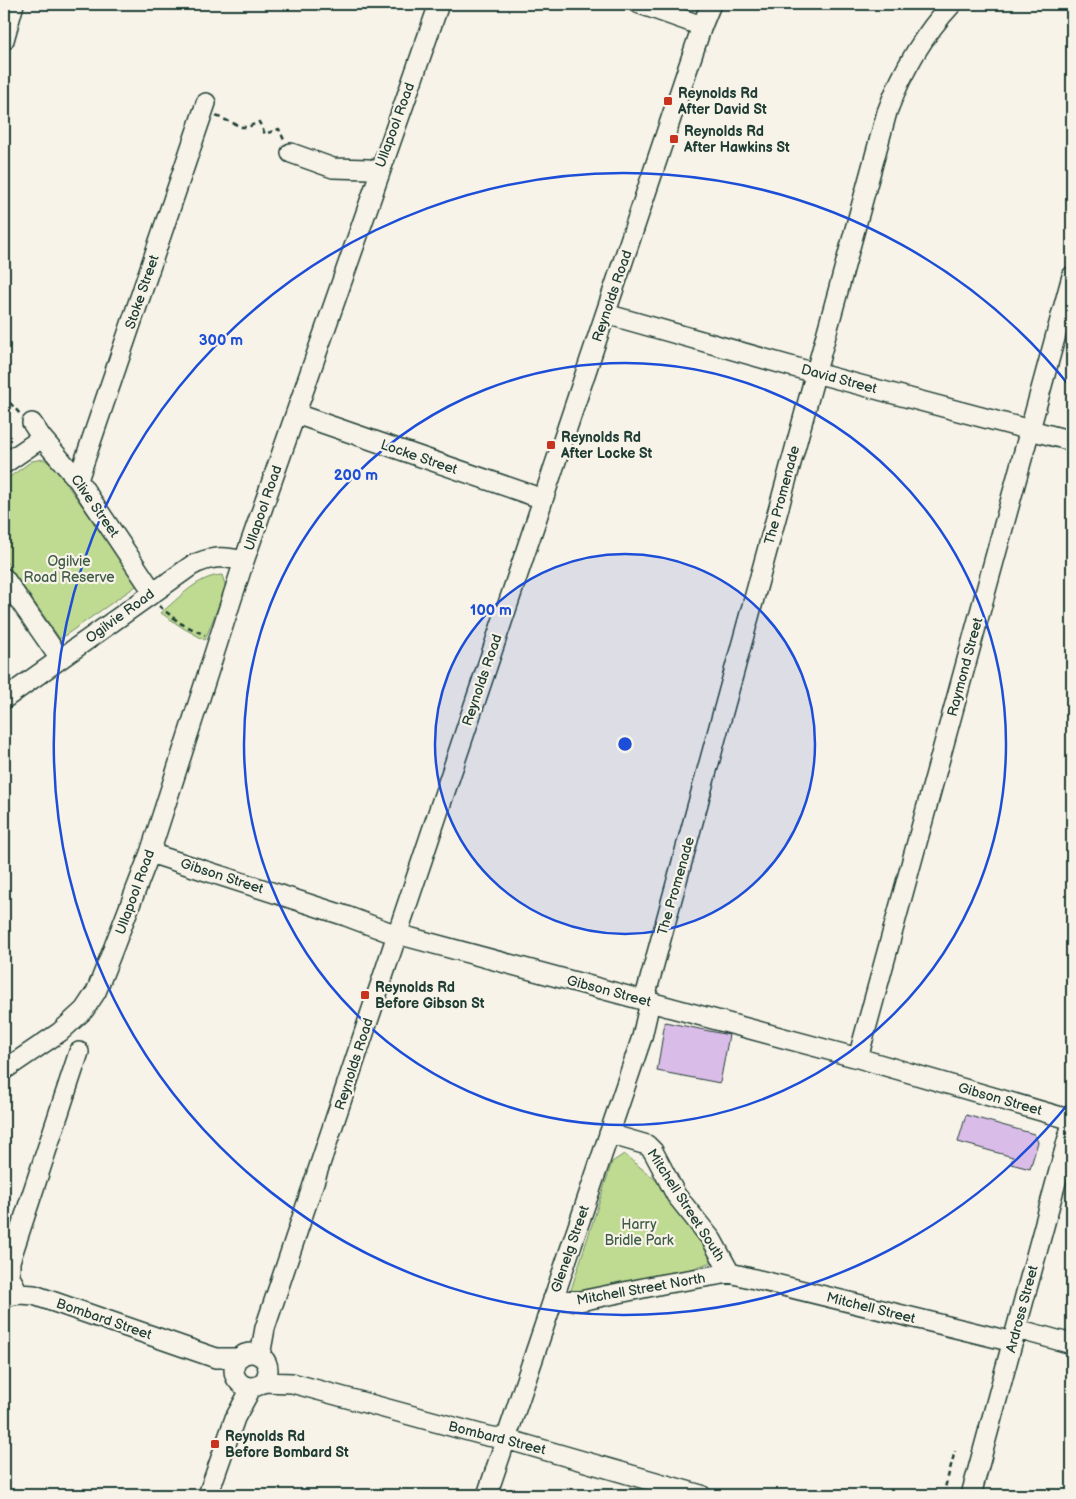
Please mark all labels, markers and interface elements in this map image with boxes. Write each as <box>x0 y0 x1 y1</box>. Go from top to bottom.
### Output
street label: Ullapool Road <box>372 80 418 170</box>
place label: Reynolds Rd After David St <box>677 85 767 118</box>
marker: Reynolds Rd After David St <box>662 95 674 107</box>
place label: Reynolds Rd After Hawkins St <box>683 123 790 156</box>
marker: Reynolds Rd After Hawkins St <box>668 133 680 145</box>
street label: Reynolds Road <box>588 248 636 344</box>
street label: Stoke Street <box>121 252 163 331</box>
text: 300 m <box>199 331 243 350</box>
street label: David Street <box>799 361 879 397</box>
place label: Reynolds Rd After Locke St <box>560 429 653 462</box>
street label: Locke Street <box>378 436 460 478</box>
marker: Reynolds Rd After Locke St <box>545 439 557 451</box>
street label: The Promenade <box>761 444 803 546</box>
street label: Ullapool Road <box>240 463 286 553</box>
text: 200 m <box>334 466 378 485</box>
street label: Clive Street <box>67 471 123 541</box>
park label: Ogilvie Road Reserve <box>23 553 115 586</box>
street label: Ogilvie Road <box>82 585 158 647</box>
text: 100 m <box>470 601 512 620</box>
street label: Raymond Street <box>944 615 987 718</box>
street label: Reynolds Road <box>458 632 506 728</box>
centre of rings <box>616 735 634 753</box>
street label: The Promenade <box>654 835 698 937</box>
street label: Ullapool Road <box>112 847 158 937</box>
street label: Gibson Street <box>178 855 266 898</box>
street label: Gibson Street <box>565 972 654 1011</box>
place label: Reynolds Rd Before Gibson St <box>375 979 485 1012</box>
marker: Reynolds Rd Before Gibson St <box>359 989 371 1001</box>
street label: Reynolds Road <box>331 1016 377 1112</box>
street label: Gibson Street <box>956 1079 1045 1119</box>
street label: Mitchell Street South <box>643 1146 729 1265</box>
street label: Glenelg Street <box>547 1203 593 1295</box>
park label: Harry Bridle Park <box>604 1216 674 1249</box>
street label: Ardross Street <box>1002 1263 1042 1355</box>
street label: Mitchell Street North <box>575 1269 707 1309</box>
street label: Mitchell Street <box>825 1289 918 1327</box>
street label: Bombard Street <box>54 1295 155 1344</box>
street label: Bombard Street <box>447 1418 548 1458</box>
place label: Reynolds Rd Before Bombard St <box>225 1428 349 1461</box>
marker: Reynolds Rd Before Bombard St <box>209 1438 221 1450</box>

